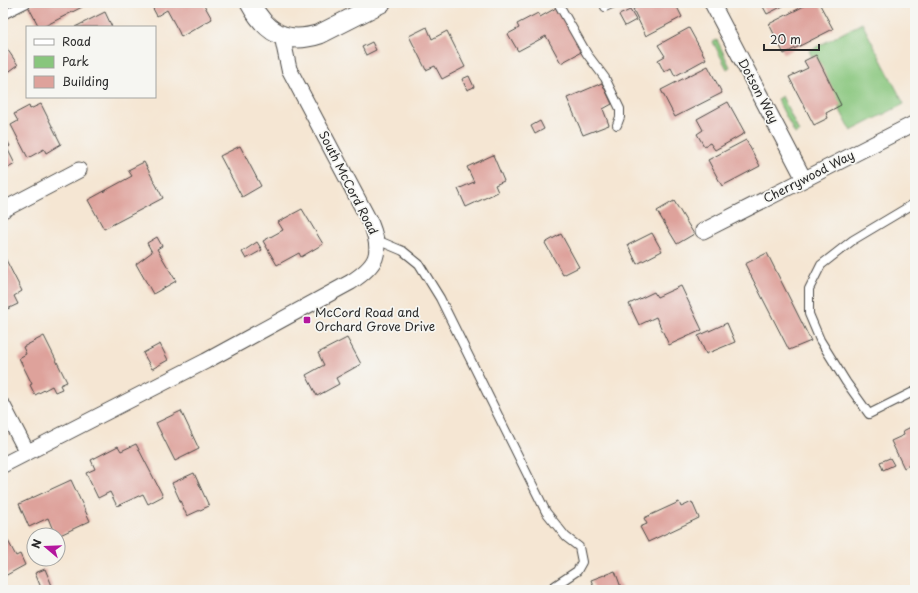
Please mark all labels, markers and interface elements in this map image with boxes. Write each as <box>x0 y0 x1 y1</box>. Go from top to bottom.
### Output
legend <box>26 26 156 98</box>
scale bar <box>764 26 819 52</box>
text: 20 m <box>770 30 801 48</box>
text: Road <box>62 32 91 50</box>
text: Park <box>62 52 89 70</box>
street label: Dotson Way <box>734 55 784 126</box>
text: Building <box>62 72 109 90</box>
street label: South McCord Road <box>315 127 383 238</box>
street label: Cherrywood Way <box>760 145 857 207</box>
place label: McCord Road and Orchard Grove Drive <box>315 303 435 335</box>
marker: McCord Road and Orchard Grove Drive <box>302 315 312 325</box>
north arrow <box>26 527 66 567</box>
text: N <box>27 536 46 550</box>

